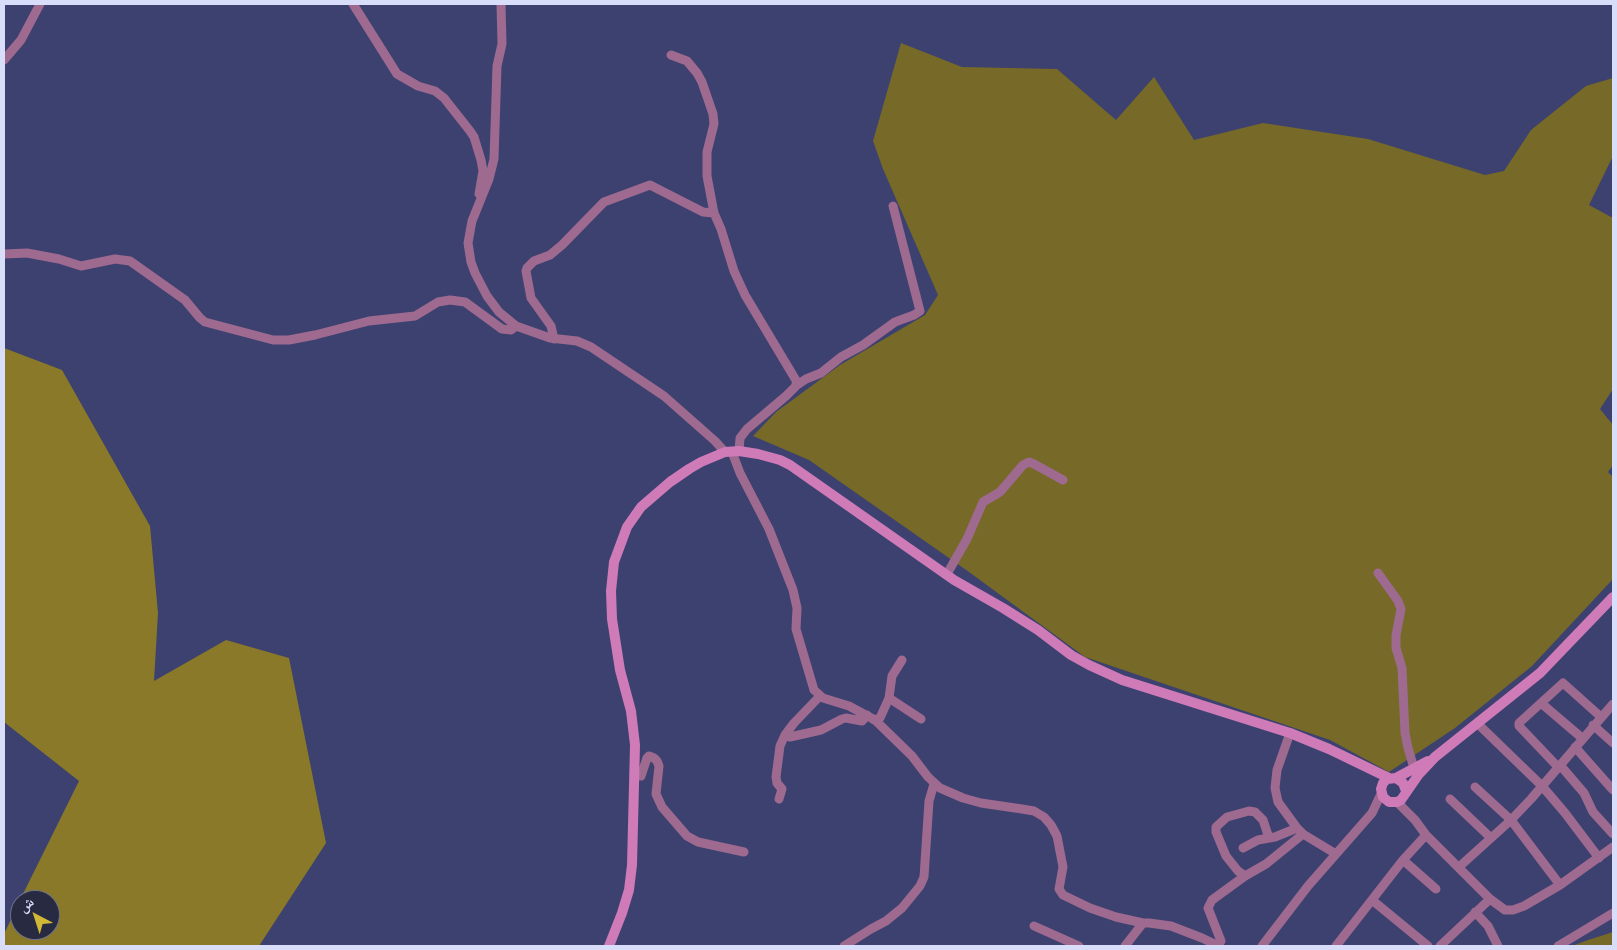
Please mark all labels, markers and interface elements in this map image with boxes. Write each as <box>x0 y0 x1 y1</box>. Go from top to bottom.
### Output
north arrow <box>10 890 60 940</box>
text: ش <box>15 893 37 915</box>

